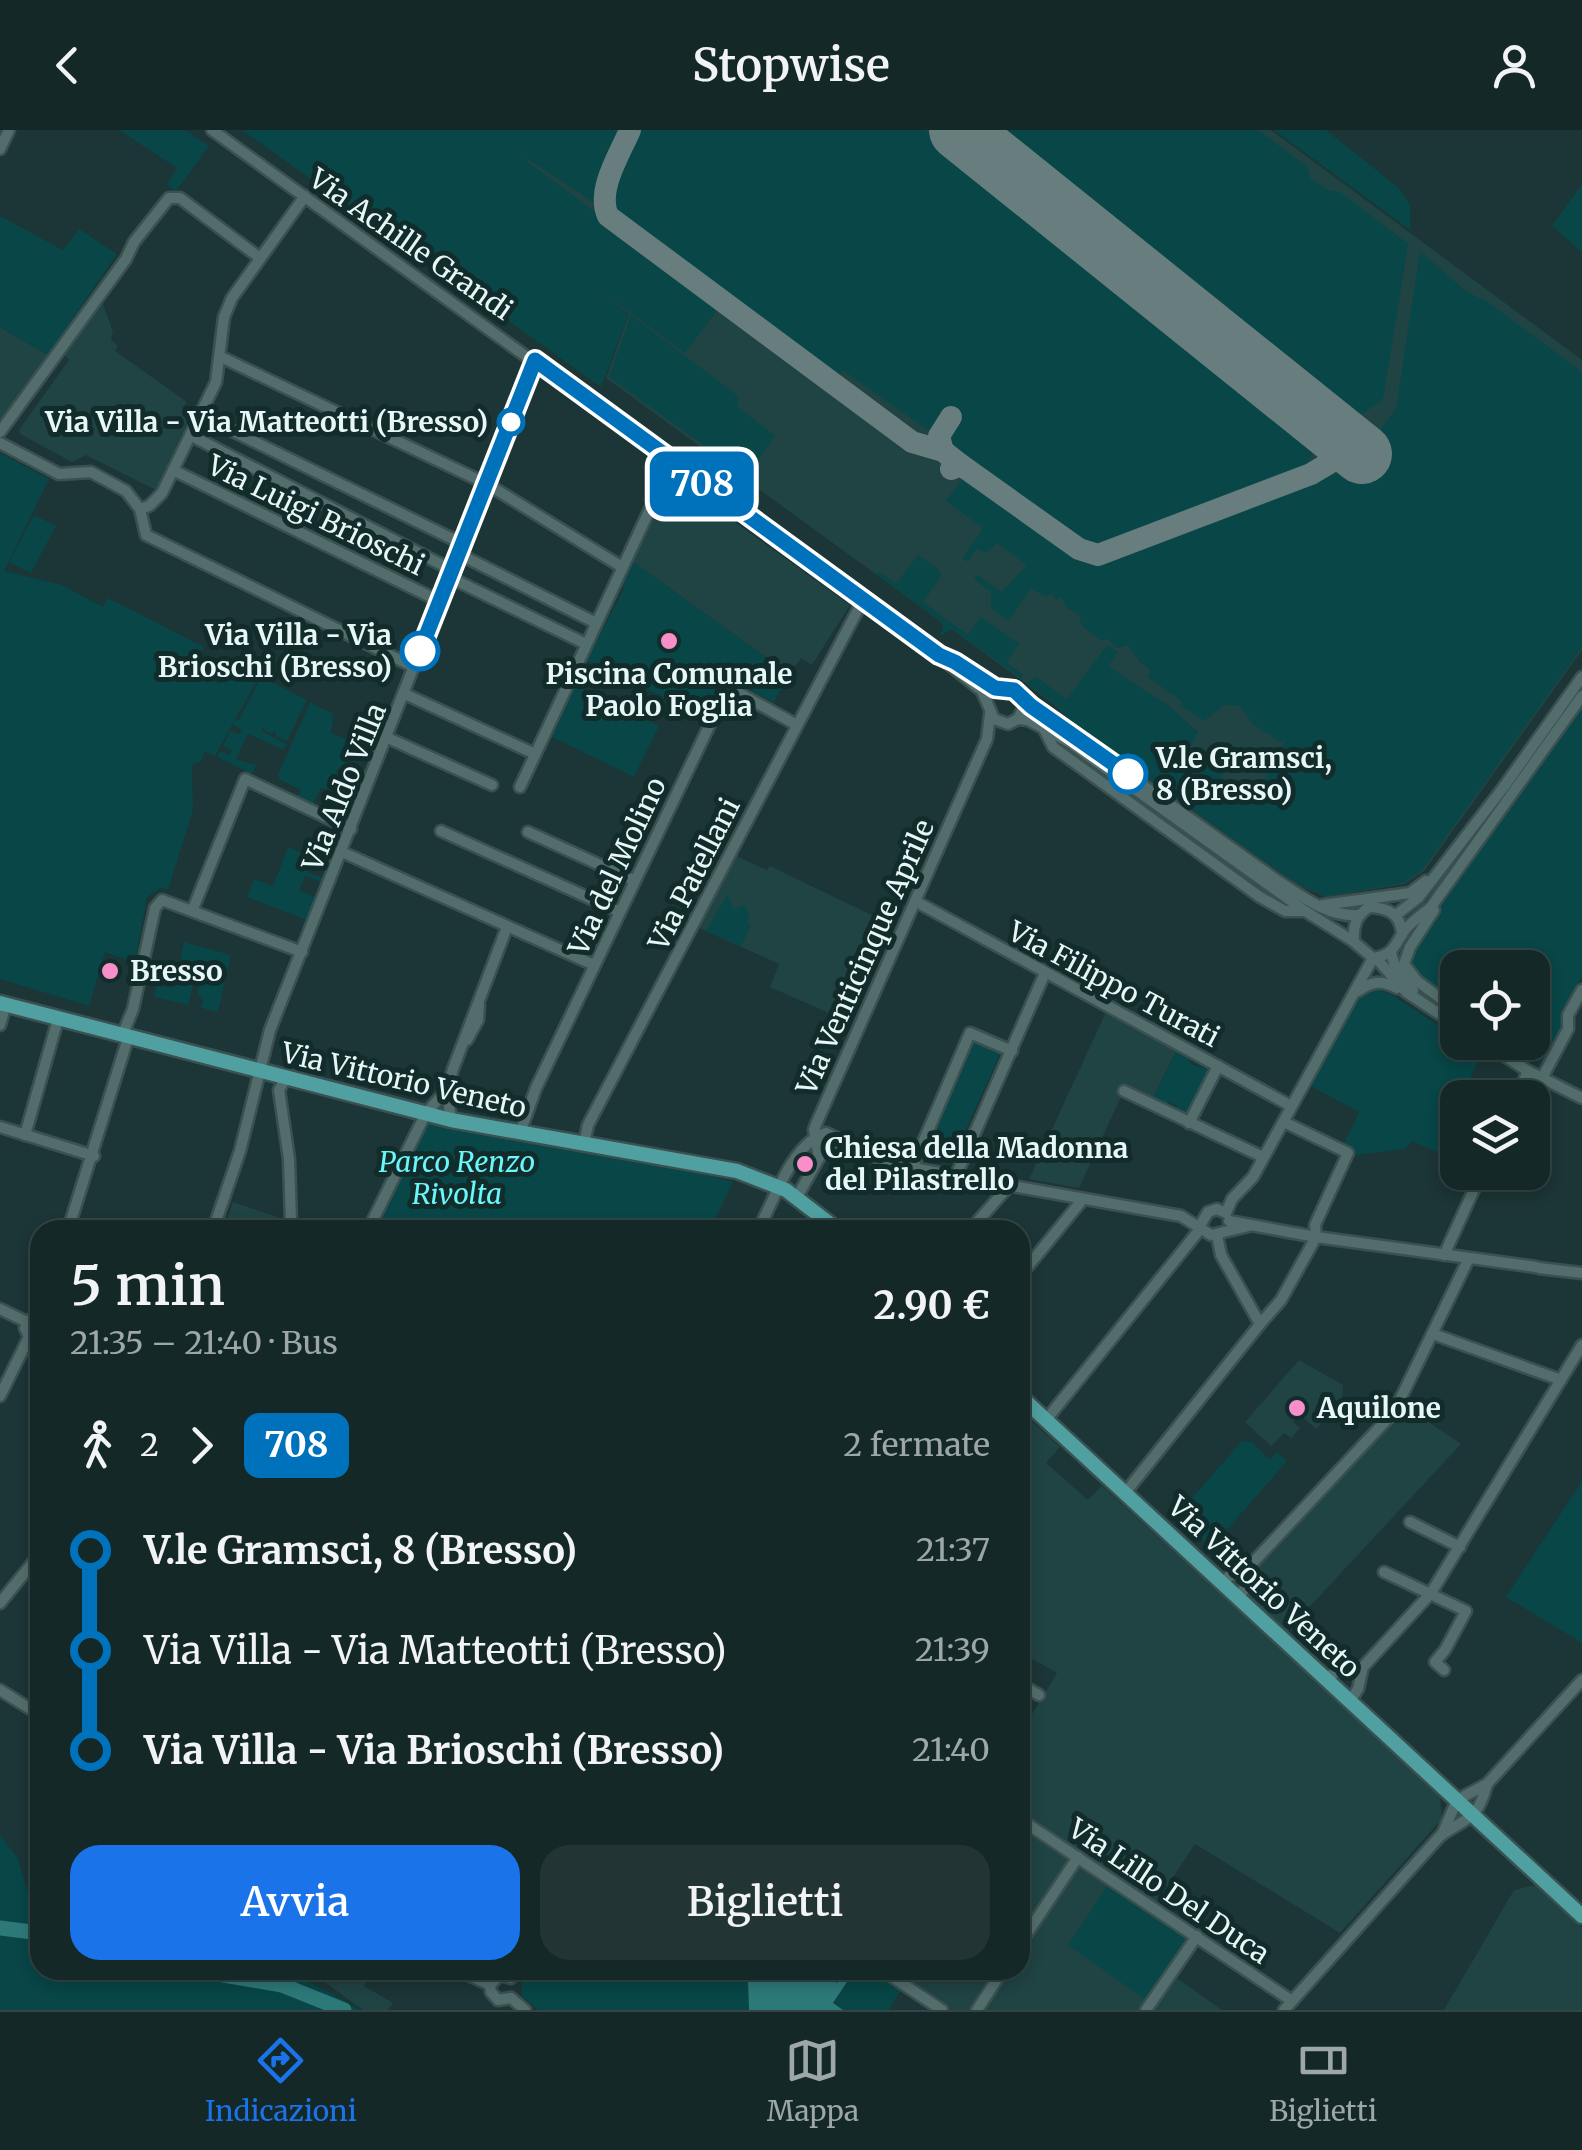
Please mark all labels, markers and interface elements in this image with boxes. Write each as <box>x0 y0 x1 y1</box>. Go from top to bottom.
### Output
text: Stopwise <box>692 37 890 93</box>
icon: back <box>40 38 95 93</box>
icon: person <box>1487 38 1542 93</box>
street label: Via Achille Grandi <box>301 160 520 328</box>
place label: Via Villa - Via Matteotti (Bresso) <box>44 404 488 440</box>
marker: Via Villa - Via Matteotti (Bresso) <box>498 409 524 435</box>
street label: Via Luigi Brioschi <box>201 446 430 583</box>
line badge: 708 <box>644 452 760 516</box>
text: 708 <box>670 462 734 506</box>
place label: Via Villa - Via Brioschi (Bresso) <box>158 617 392 685</box>
marker: Piscina Comunale Paolo Foglia <box>658 630 680 652</box>
marker: Via Villa - Via Brioschi (Bresso) <box>401 632 439 670</box>
place label: Piscina Comunale Paolo Foglia <box>546 656 792 724</box>
street label: Via Aldo Villa <box>294 698 394 877</box>
place label: V.le Gramsci, 8 (Bresso) <box>1155 740 1332 808</box>
marker: V.le Gramsci, 8 (Bresso) <box>1109 755 1147 793</box>
street label: Via del Molino <box>560 771 674 962</box>
street label: Via Patellani <box>640 792 748 957</box>
street label: Via Venticinque Aprile <box>788 814 942 1101</box>
street label: Via Filippo Turati <box>1001 913 1226 1055</box>
map controls <box>1440 950 1550 1190</box>
button: locate <box>1440 950 1550 1060</box>
place label: Bresso <box>130 953 223 989</box>
marker: Bresso <box>99 960 121 982</box>
street label: Via Vittorio Veneto <box>277 1034 530 1126</box>
button: layers <box>1440 1080 1550 1190</box>
place label: Chiesa della Madonna del Pilastrello <box>825 1130 1129 1198</box>
park label: Parco Renzo Rivolta <box>379 1144 535 1212</box>
marker: Chiesa della Madonna del Pilastrello <box>794 1153 816 1175</box>
text: 5 min <box>70 1251 225 1320</box>
text: 2.90 € <box>874 1282 990 1329</box>
text: 21:35 – 21:40 · Bus <box>70 1323 338 1363</box>
place label: Aquilone <box>1316 1390 1441 1426</box>
marker: Aquilone <box>1286 1397 1308 1419</box>
icon: walk <box>70 1418 125 1473</box>
icon: forward <box>174 1418 229 1473</box>
text: 708 <box>264 1423 329 1467</box>
text: 2 <box>140 1425 159 1465</box>
text: 2 fermate <box>843 1425 990 1465</box>
street label: Via Vittorio Veneto <box>1160 1488 1368 1685</box>
text: V.le Gramsci, 8 (Bresso) <box>144 1527 577 1574</box>
text: 21:37 <box>916 1530 990 1570</box>
text: Via Villa - Via Matteotti (Bresso) <box>144 1627 727 1674</box>
text: 21:39 <box>915 1630 990 1670</box>
text: Via Villa - Via Brioschi (Bresso) <box>144 1727 724 1774</box>
text: 21:40 <box>912 1730 990 1770</box>
street label: Via Lillo Del Duca <box>1061 1810 1277 1972</box>
button: Avvia <box>70 1845 520 1960</box>
button: Biglietti <box>540 1845 990 1960</box>
tab: Indicazioni <box>205 2033 357 2129</box>
tab: Mappa <box>767 2033 859 2129</box>
tab: Biglietti <box>1269 2033 1377 2129</box>

